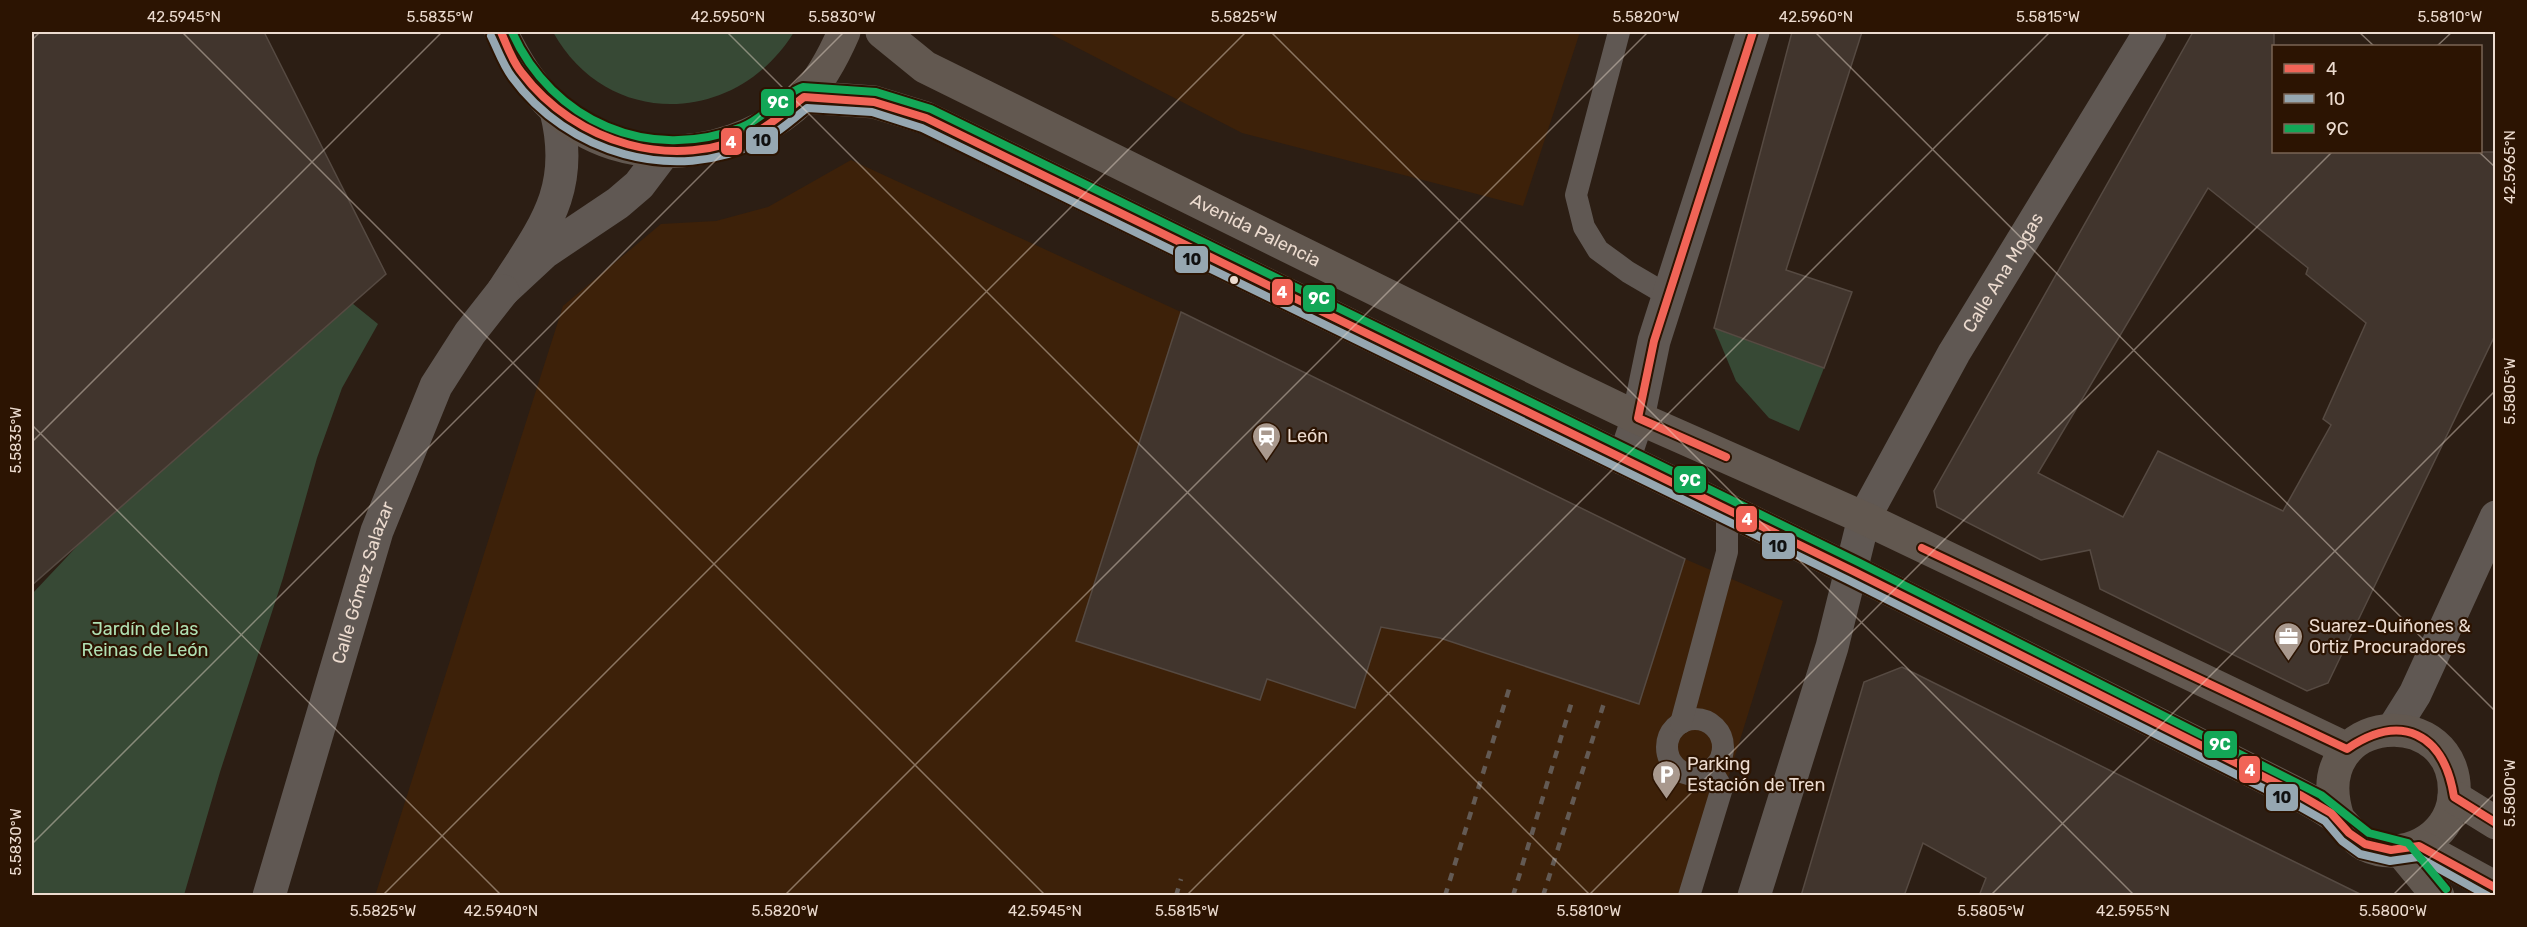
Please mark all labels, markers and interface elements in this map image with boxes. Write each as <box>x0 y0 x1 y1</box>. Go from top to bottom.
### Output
text: 42.5945°N <box>147 8 221 26</box>
text: 5.5835°W <box>407 8 473 26</box>
text: 42.5950°N <box>691 8 765 26</box>
text: 5.5830°W <box>808 8 876 26</box>
text: 5.5825°W <box>1211 8 1277 26</box>
text: 5.5820°W <box>1612 8 1680 26</box>
text: 42.5960°N <box>1779 8 1853 26</box>
text: 5.5815°W <box>2016 8 2080 26</box>
text: 5.5810°W <box>2418 8 2482 26</box>
legend <box>2272 45 2482 153</box>
text: 4 <box>2326 58 2337 80</box>
line badge: 9C <box>760 88 795 117</box>
text: 10 <box>2326 88 2345 110</box>
text: 9C <box>767 93 789 112</box>
text: 9C <box>2326 118 2349 140</box>
line badge: 10 <box>745 126 779 155</box>
line badge: 4 <box>720 127 743 156</box>
text: 42.5965°N <box>2501 130 2519 204</box>
text: 10 <box>753 131 772 150</box>
text: 4 <box>726 133 737 152</box>
street label: Avenida Palencia <box>1187 189 1324 272</box>
street label: Calle Ana Mogas <box>1958 209 2048 337</box>
line badge: 10 <box>1174 245 1209 274</box>
text: 10 <box>1183 250 1202 269</box>
unlabelled marker <box>1228 274 1240 286</box>
line badge: 4 <box>1271 278 1294 306</box>
text: 4 <box>1277 283 1288 302</box>
line badge: 9C <box>1302 284 1336 313</box>
text: 9C <box>1308 289 1330 308</box>
text: 5.5805°W <box>2501 357 2519 425</box>
text: 5.5835°W <box>7 407 25 473</box>
station icon: León <box>1250 420 1282 462</box>
place label: León <box>1287 425 1328 447</box>
line badge: 9C <box>1673 465 1707 494</box>
text: 9C <box>1679 471 1701 490</box>
street label: Calle Gómez Salazar <box>327 498 399 667</box>
line badge: 4 <box>1735 505 1758 533</box>
text: 4 <box>1742 510 1753 529</box>
line badge: 10 <box>1761 532 1796 560</box>
text: 10 <box>1769 537 1788 556</box>
place label: Suarez-Quiñones & Ortiz Procuradores <box>2309 615 2471 658</box>
park label: Jardín de las Reinas de León <box>81 618 209 661</box>
office icon: Suarez-Quiñones & Ortiz Procuradores <box>2272 620 2304 662</box>
line badge: 9C <box>2203 730 2238 759</box>
text: 9C <box>2209 735 2231 754</box>
place label: Parking Estación de Tren <box>1687 753 1825 796</box>
line badge: 4 <box>2238 755 2261 784</box>
parking icon: Parking Estación de Tren <box>1650 758 1682 800</box>
text: 5.5800°W <box>2501 759 2519 827</box>
text: 4 <box>2245 761 2256 780</box>
line badge: 10 <box>2265 783 2299 812</box>
text: 10 <box>2273 788 2292 807</box>
text: 5.5830°W <box>7 808 25 876</box>
text: 5.5825°W <box>350 902 416 920</box>
text: 42.5940°N <box>464 902 538 920</box>
text: 5.5820°W <box>751 902 819 920</box>
text: 42.5945°N <box>1008 902 1082 920</box>
text: 5.5815°W <box>1155 902 1219 920</box>
text: 5.5810°W <box>1557 902 1621 920</box>
text: 5.5805°W <box>1957 902 2025 920</box>
text: 42.5955°N <box>2096 902 2170 920</box>
text: 5.5800°W <box>2359 902 2427 920</box>

